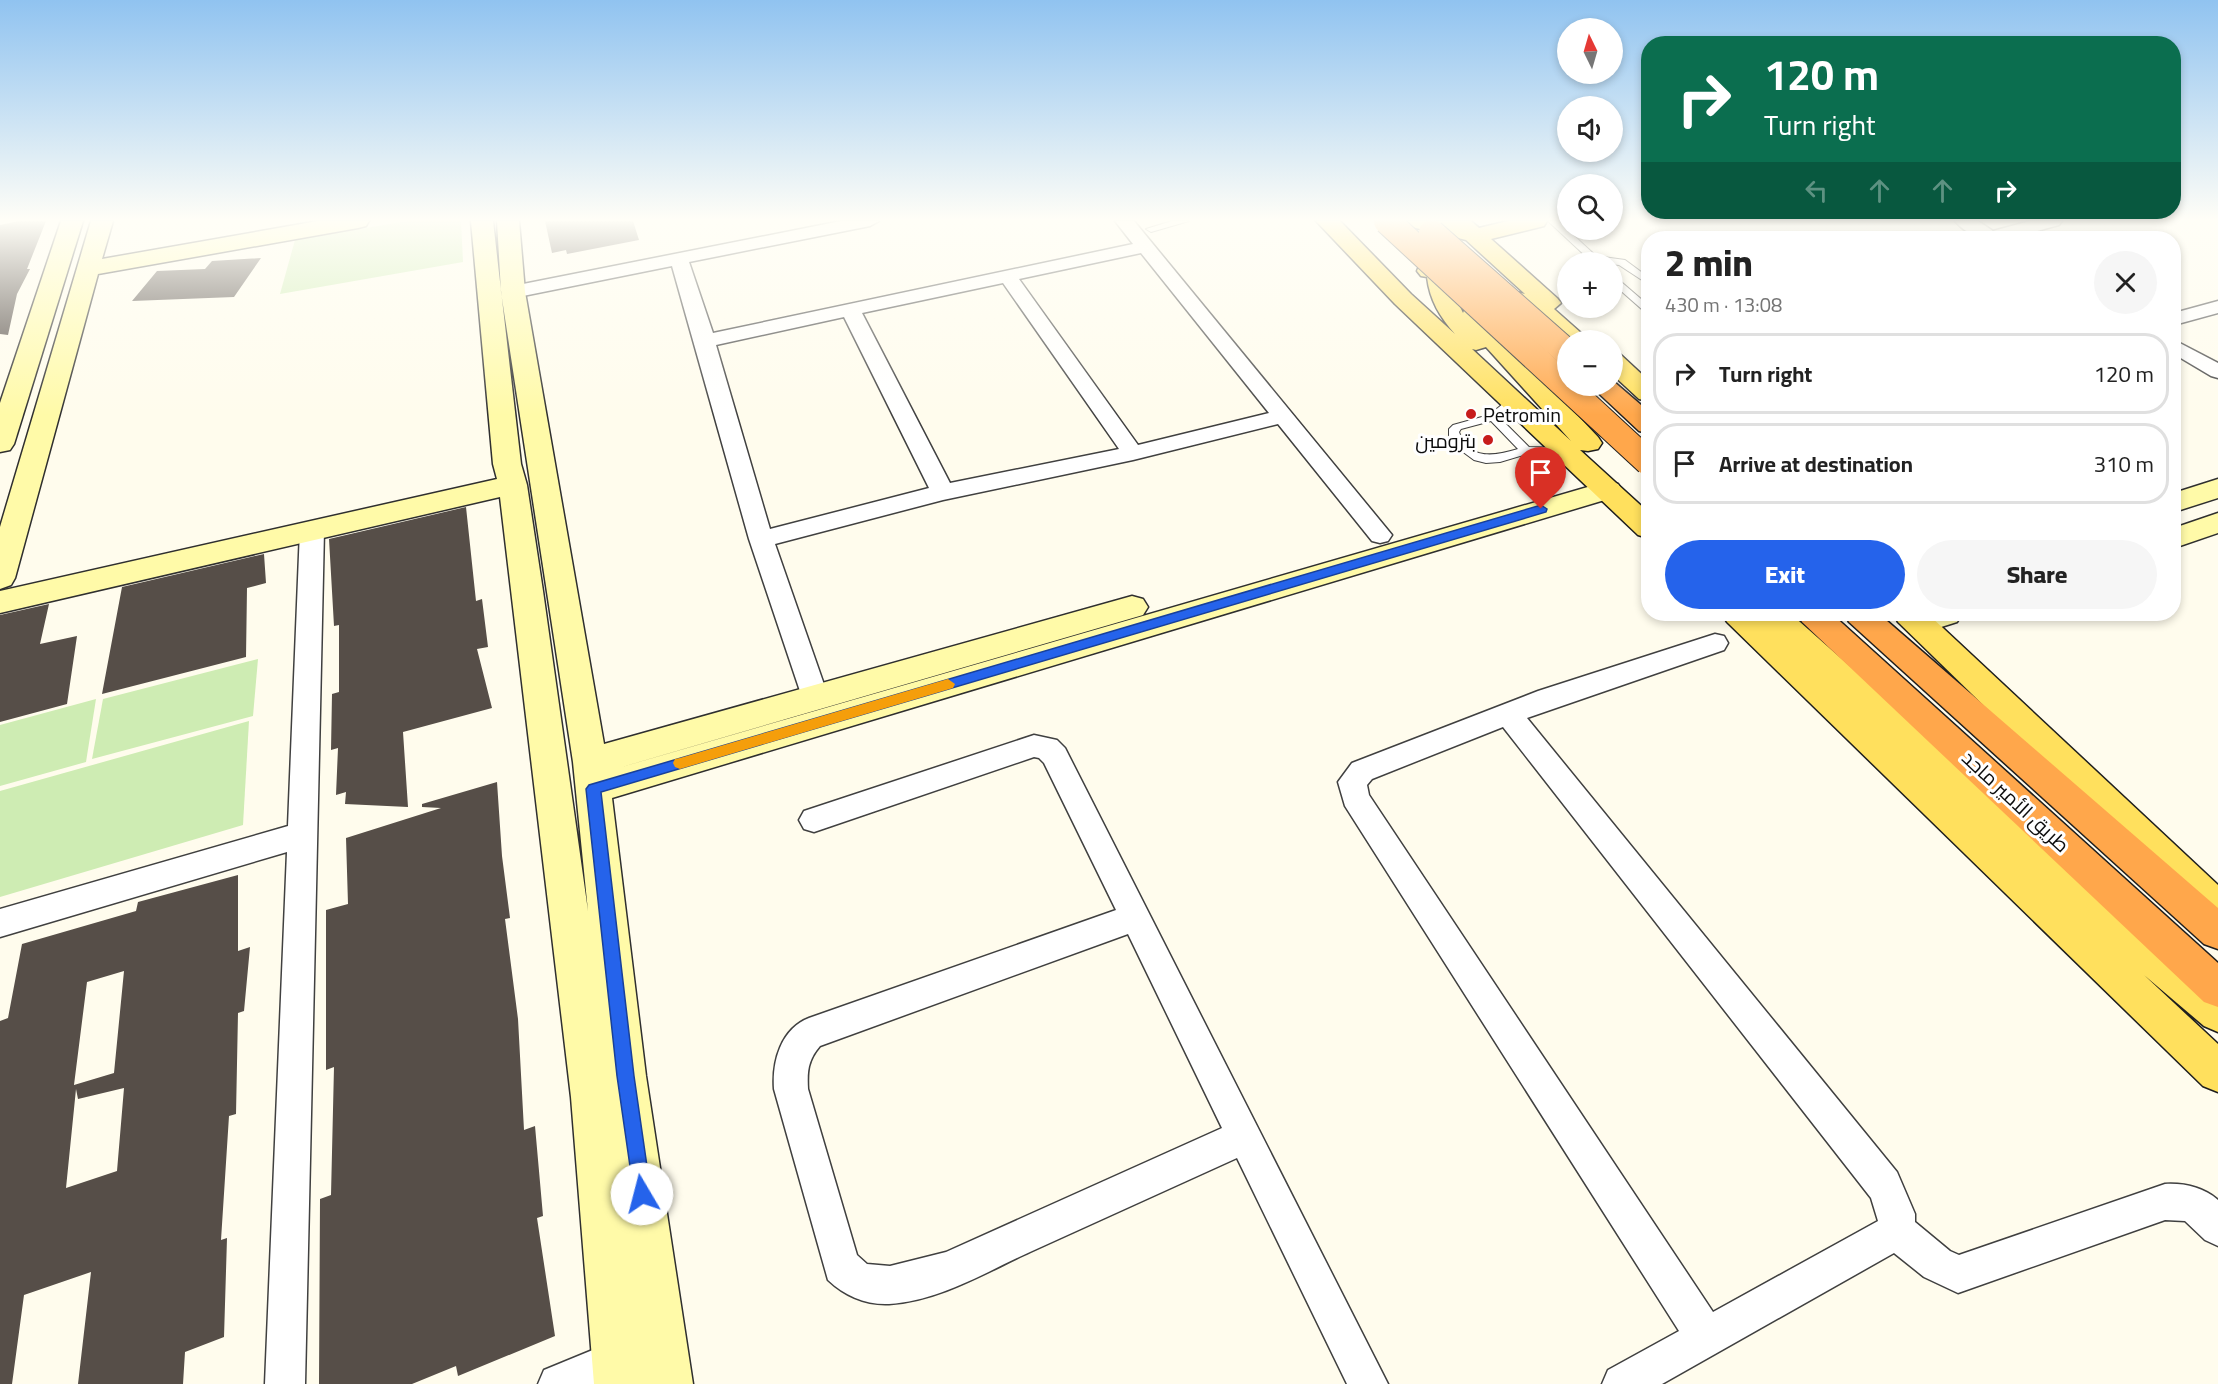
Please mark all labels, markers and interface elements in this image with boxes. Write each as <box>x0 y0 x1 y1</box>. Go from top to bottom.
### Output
north arrow <box>1557 18 1623 84</box>
map controls <box>1557 18 1623 396</box>
text: 120 m <box>1764 35 1879 114</box>
icon: right <box>1665 60 1743 138</box>
button: sound <box>1557 96 1623 162</box>
text: Turn right <box>1764 100 1875 150</box>
button: search <box>1557 174 1623 240</box>
icon: left <box>1800 174 1833 207</box>
icon: ahead <box>1863 174 1896 207</box>
icon: ahead <box>1926 174 1959 207</box>
icon: right <box>1989 174 2022 207</box>
text: 2 min <box>1665 229 1753 297</box>
button: close <box>2094 251 2157 314</box>
button: + <box>1557 252 1623 318</box>
text: 430 m · 13:08 <box>1665 286 1782 323</box>
button: − <box>1557 330 1623 396</box>
text: Turn right <box>1719 353 1812 395</box>
text: 120 m <box>2094 353 2154 395</box>
icon: right <box>1668 357 1701 390</box>
place label: Petromin <box>1483 396 1561 433</box>
marker: Petromin <box>1464 407 1478 421</box>
place label: بترومين <box>1415 422 1476 459</box>
marker: بترومين <box>1481 433 1495 447</box>
text: Arrive at destination <box>1719 443 1913 485</box>
text: 310 m <box>2094 443 2154 485</box>
pin <box>1515 447 1566 509</box>
icon: arrive <box>1668 447 1701 480</box>
icon: arrive <box>1524 456 1557 489</box>
button: Exit <box>1665 540 1905 609</box>
button: Share <box>1917 540 2157 609</box>
street label: طريق الأمير ماجد <box>1953 740 2079 862</box>
position arrow <box>610 1162 674 1226</box>

